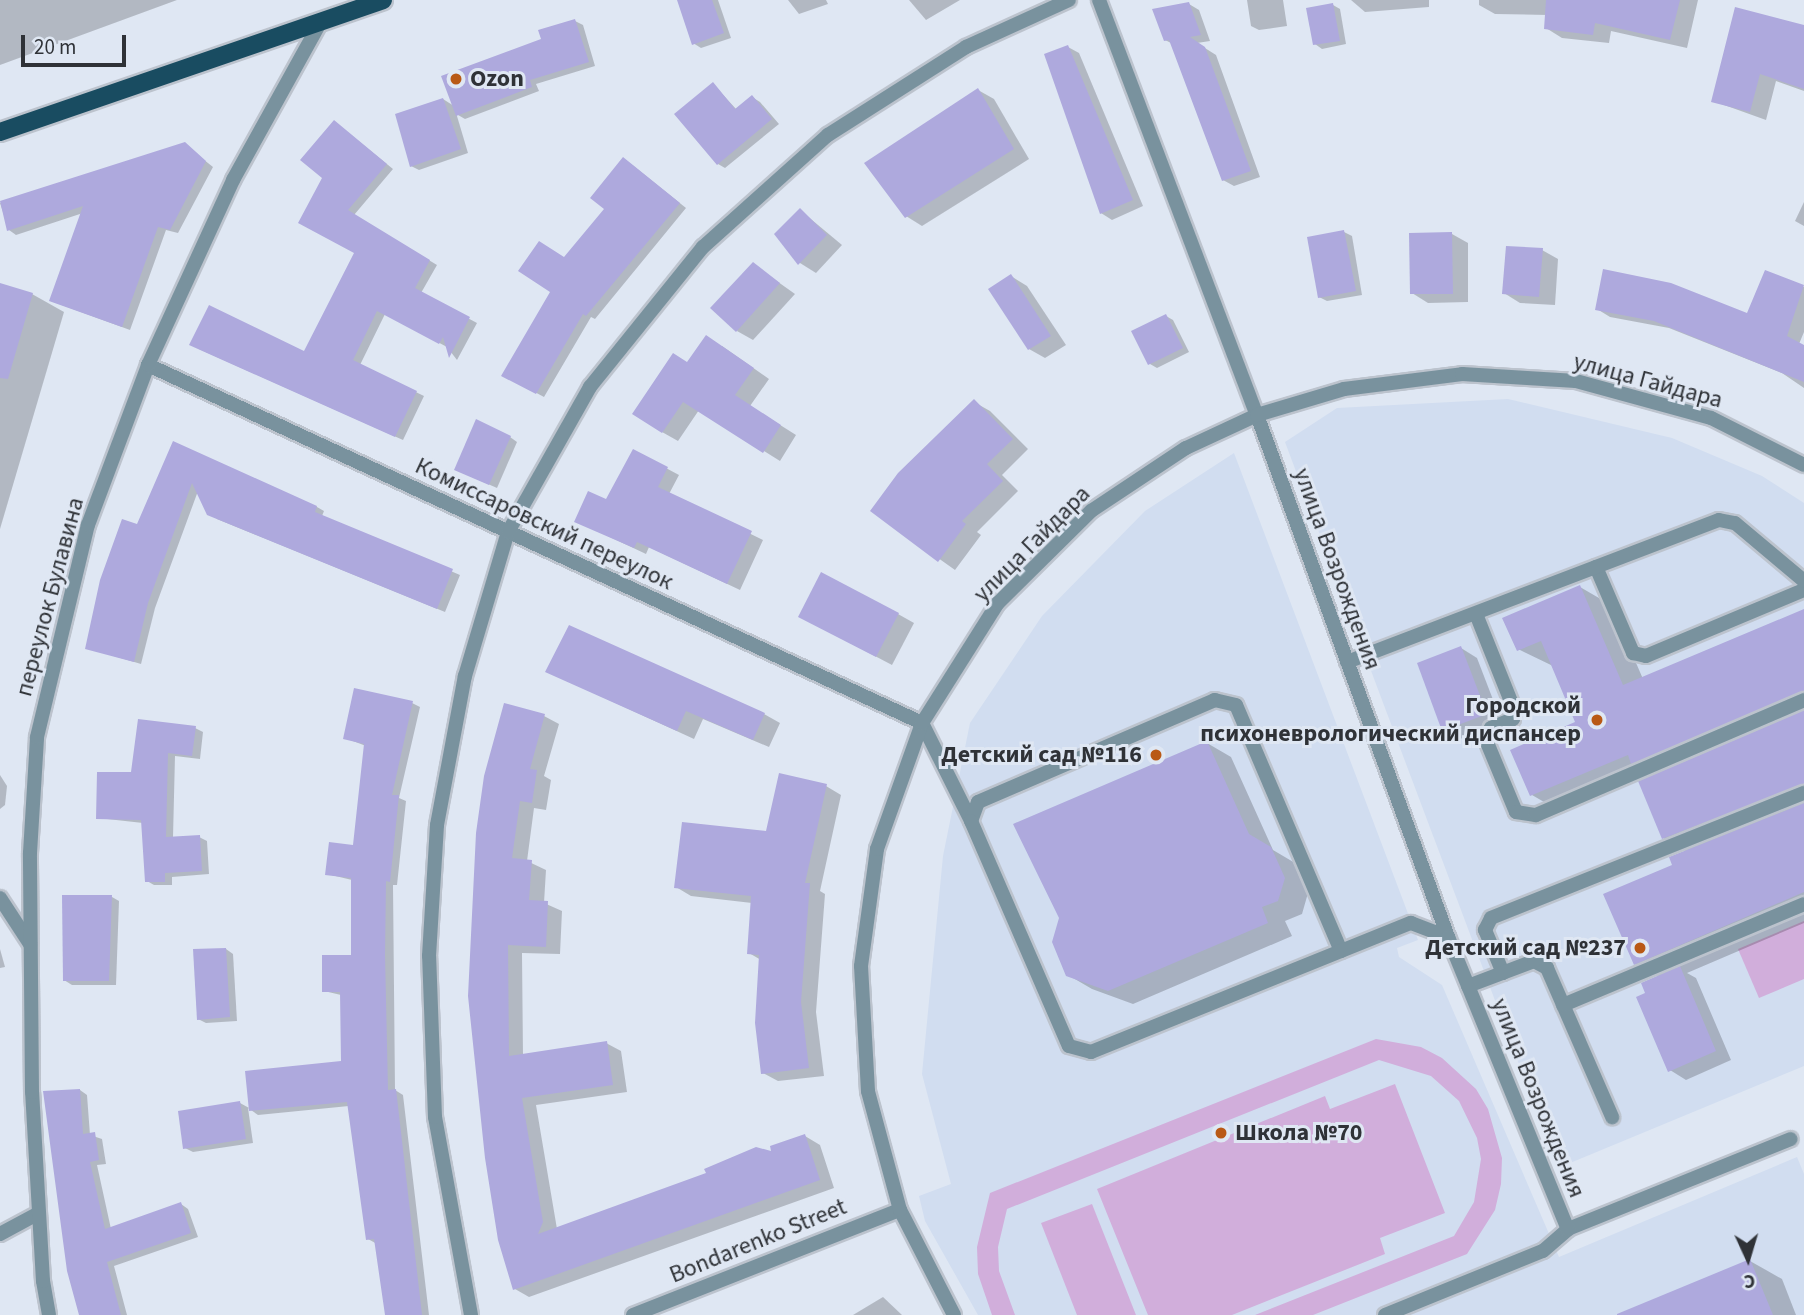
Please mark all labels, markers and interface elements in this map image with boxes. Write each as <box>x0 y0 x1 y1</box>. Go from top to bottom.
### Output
scale bar <box>24 21 130 65</box>
text: 20 m <box>34 32 76 62</box>
place label: Ozon <box>470 65 524 93</box>
marker: Ozon <box>448 71 464 87</box>
street label: улица Гайдара <box>1570 347 1726 415</box>
street label: Комиссаровский переулок <box>411 452 677 596</box>
street label: улица Возрождения <box>1287 464 1387 674</box>
street label: улица Гайдара <box>968 480 1096 608</box>
street label: переулок Булавина <box>10 494 90 700</box>
place label: Городской психоневрологический диспансер <box>1200 692 1581 748</box>
marker: Городской психоневрологический диспансер <box>1587 710 1607 730</box>
place label: Детский сад №116 <box>941 741 1142 769</box>
marker: Детский сад №116 <box>1148 747 1164 763</box>
place label: Детский сад №237 <box>1425 934 1626 962</box>
marker: Детский сад №237 <box>1632 940 1648 956</box>
street label: улица Возрождения <box>1485 994 1591 1202</box>
place label: Школа №70 <box>1235 1119 1363 1147</box>
marker: Школа №70 <box>1213 1125 1229 1141</box>
street label: Bondarenko Street <box>665 1192 851 1290</box>
north arrow <box>1713 1224 1783 1294</box>
text: С <box>1743 1267 1756 1294</box>

